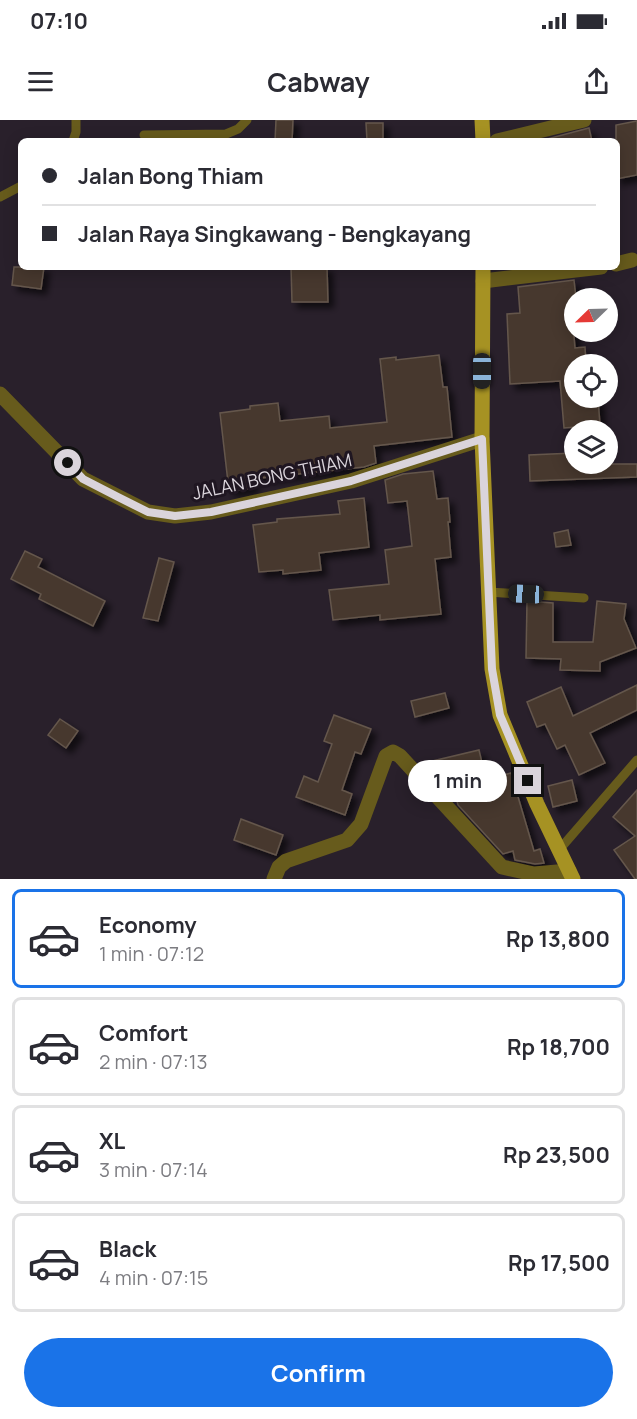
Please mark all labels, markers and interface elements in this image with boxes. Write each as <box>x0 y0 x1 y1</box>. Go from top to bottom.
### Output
text: 07:10 <box>30 6 88 36</box>
text: Cabway <box>267 63 370 100</box>
icon: menu <box>24 65 57 98</box>
icon: share <box>580 65 613 98</box>
text: Jalan Bong Thiam <box>78 161 264 191</box>
text: Jalan Raya Singkawang - Bengkayang <box>78 219 471 249</box>
north arrow <box>564 288 618 342</box>
map controls <box>564 288 618 474</box>
car <box>473 353 491 389</box>
button: locate <box>564 354 618 408</box>
button: layers <box>564 420 618 474</box>
street label: JALAN BONG THIAM <box>190 447 354 505</box>
route start <box>54 449 81 476</box>
car <box>508 584 544 604</box>
callout: 1 min <box>408 760 507 802</box>
text: 1 min <box>433 767 482 794</box>
route end <box>514 767 541 794</box>
text: Economy <box>99 910 197 940</box>
icon: car <box>27 912 81 966</box>
text: Rp 13,800 <box>506 924 610 954</box>
text: 1 min · 07:12 <box>99 940 204 967</box>
text: Comfort <box>99 1018 188 1048</box>
icon: car <box>27 1020 81 1074</box>
text: Rp 18,700 <box>507 1032 610 1062</box>
text: 2 min · 07:13 <box>99 1048 208 1075</box>
text: XL <box>99 1126 125 1156</box>
icon: car <box>27 1128 81 1182</box>
text: Rp 23,500 <box>503 1140 610 1170</box>
text: 3 min · 07:14 <box>99 1156 208 1183</box>
text: Black <box>99 1234 156 1264</box>
icon: car <box>27 1236 81 1290</box>
text: Rp 17,500 <box>508 1248 610 1278</box>
text: 4 min · 07:15 <box>99 1264 208 1291</box>
button: Confirm <box>24 1338 613 1407</box>

